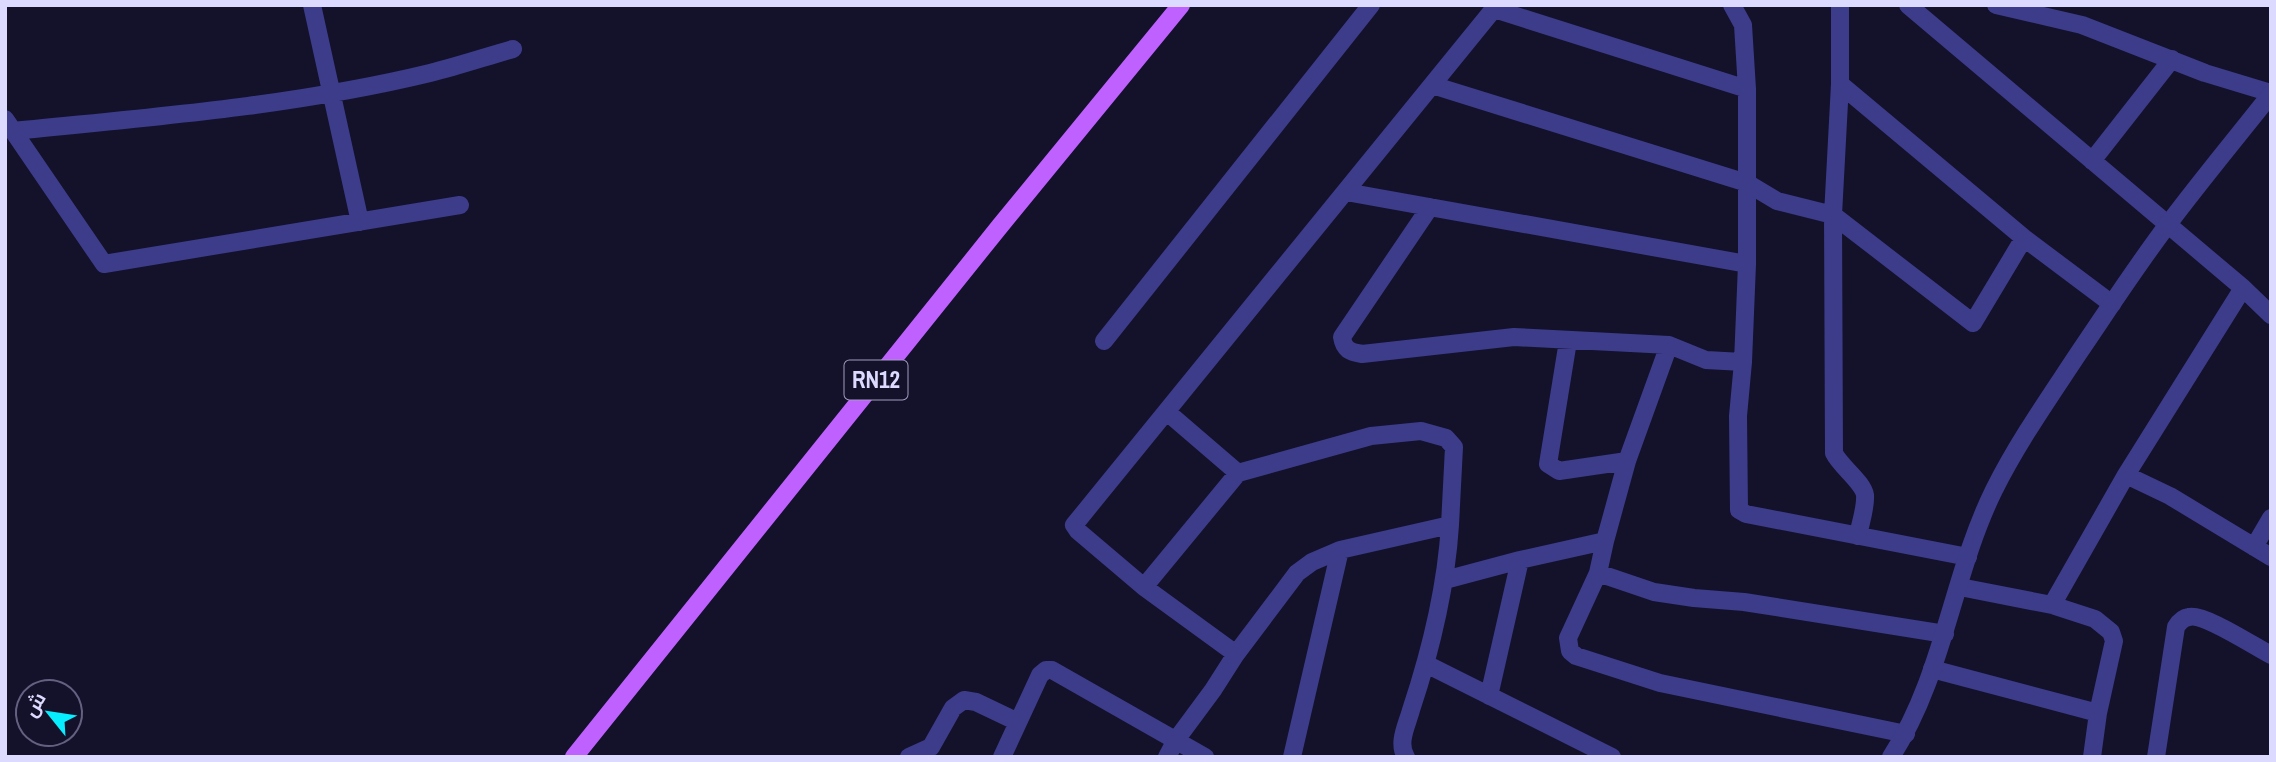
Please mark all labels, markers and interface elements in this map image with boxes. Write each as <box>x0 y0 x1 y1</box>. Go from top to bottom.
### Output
road number: RN12 <box>844 360 908 400</box>
north arrow <box>14 678 84 748</box>
text: ش <box>17 687 52 722</box>

